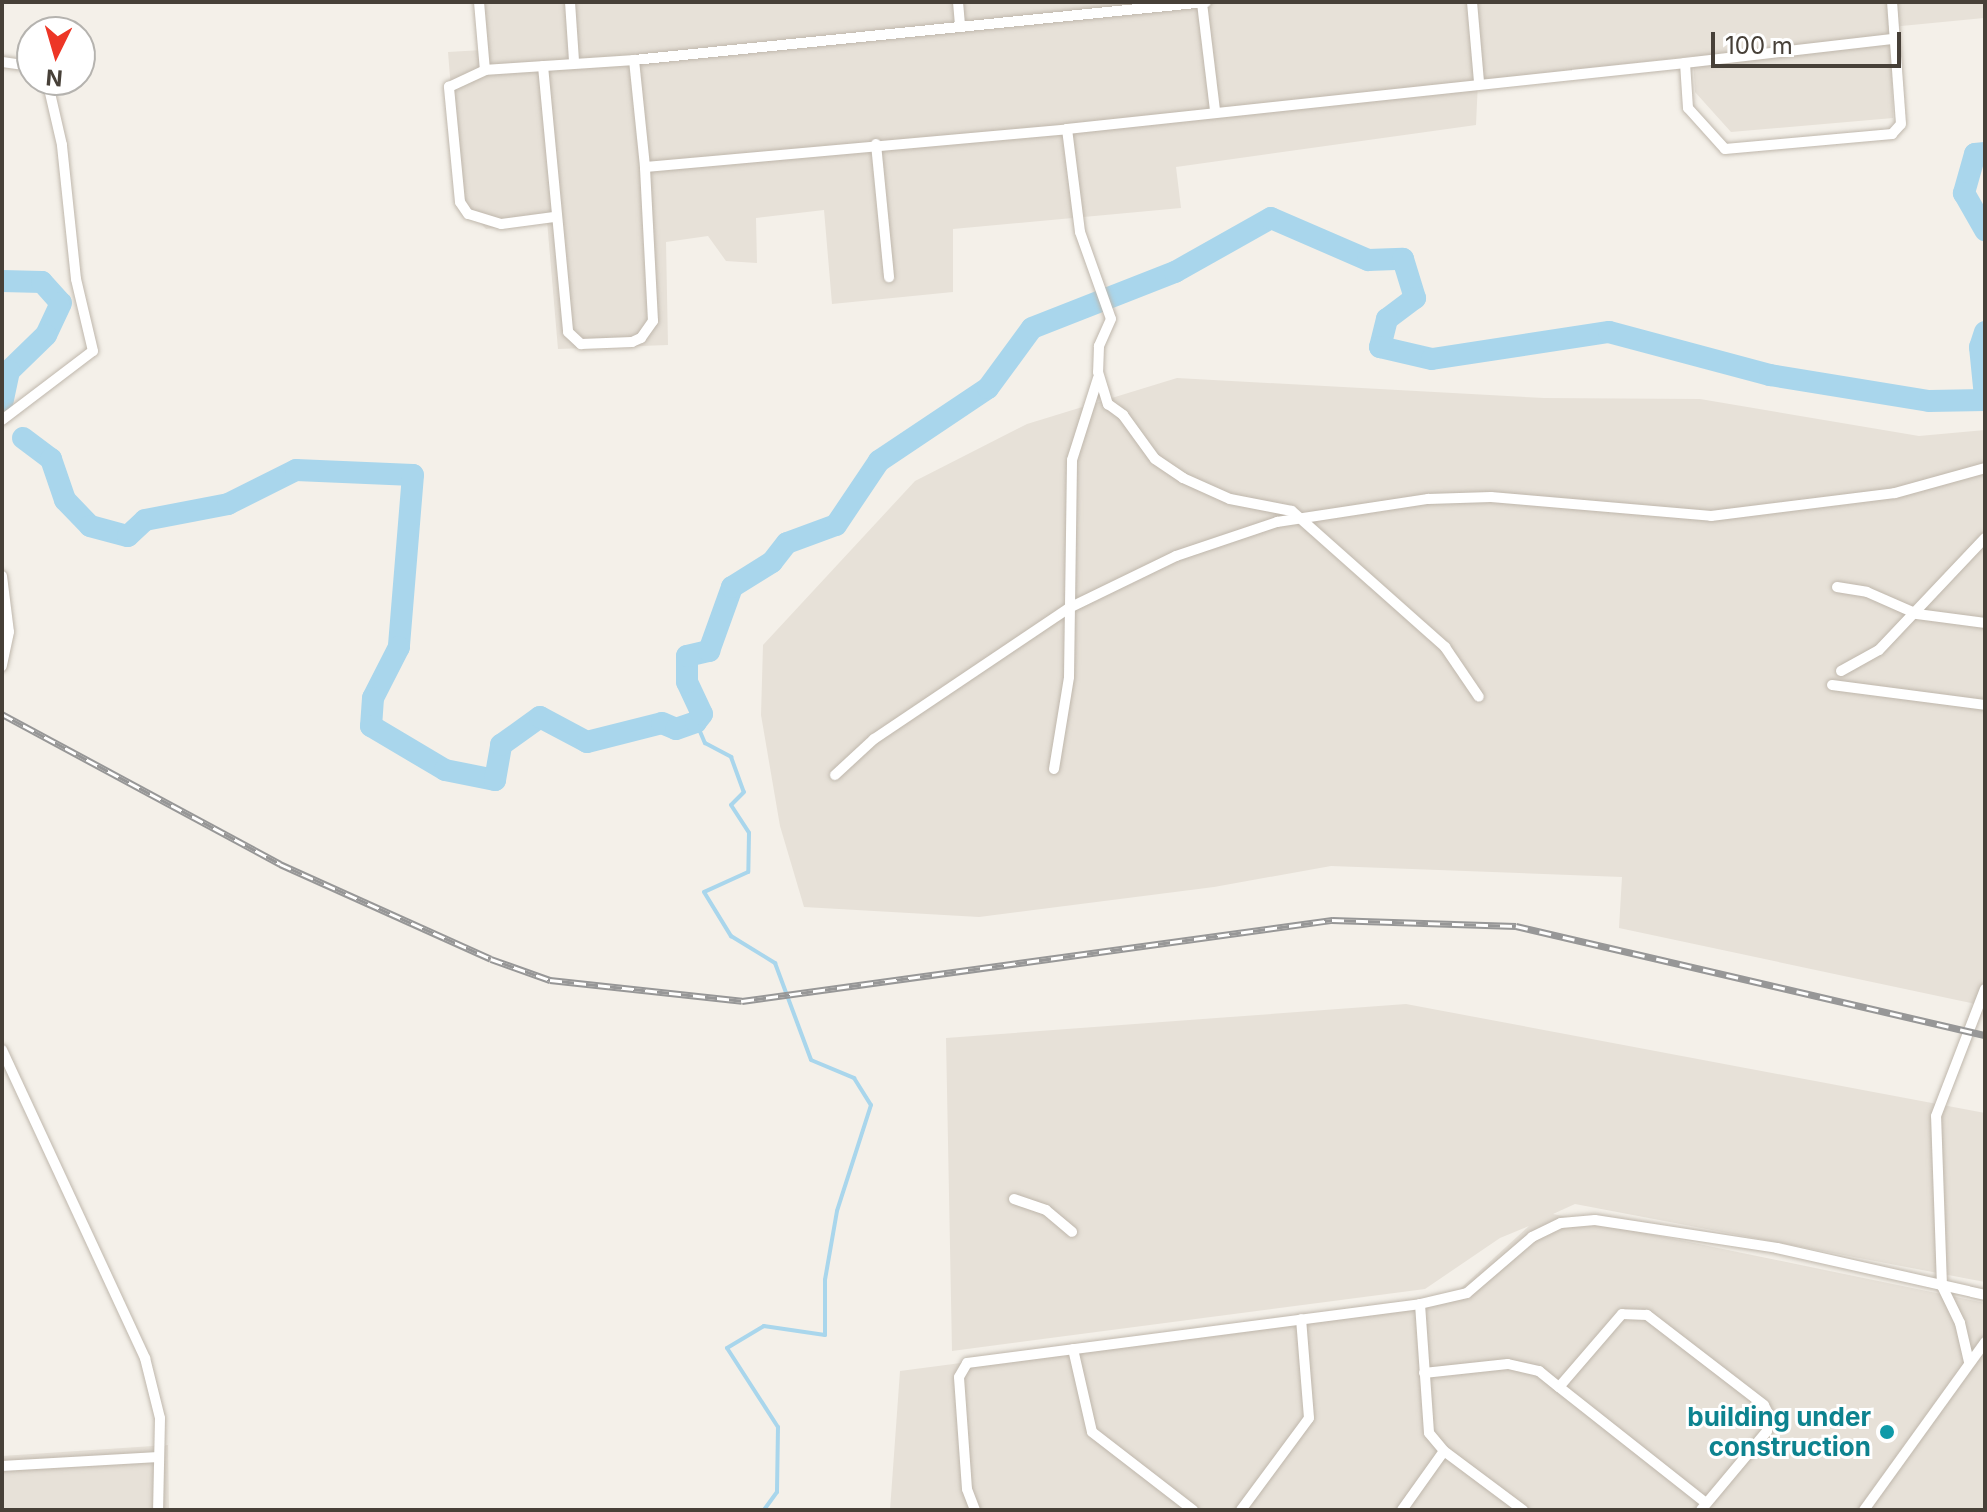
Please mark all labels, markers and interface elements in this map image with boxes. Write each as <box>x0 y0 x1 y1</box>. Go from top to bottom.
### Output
north arrow <box>16 16 96 96</box>
scale bar <box>1715 16 1905 66</box>
text: 100 m <box>1725 31 1793 60</box>
text: N <box>45 64 64 92</box>
place label: building under construction <box>1687 1401 1871 1462</box>
marker: building under construction <box>1878 1423 1896 1441</box>

